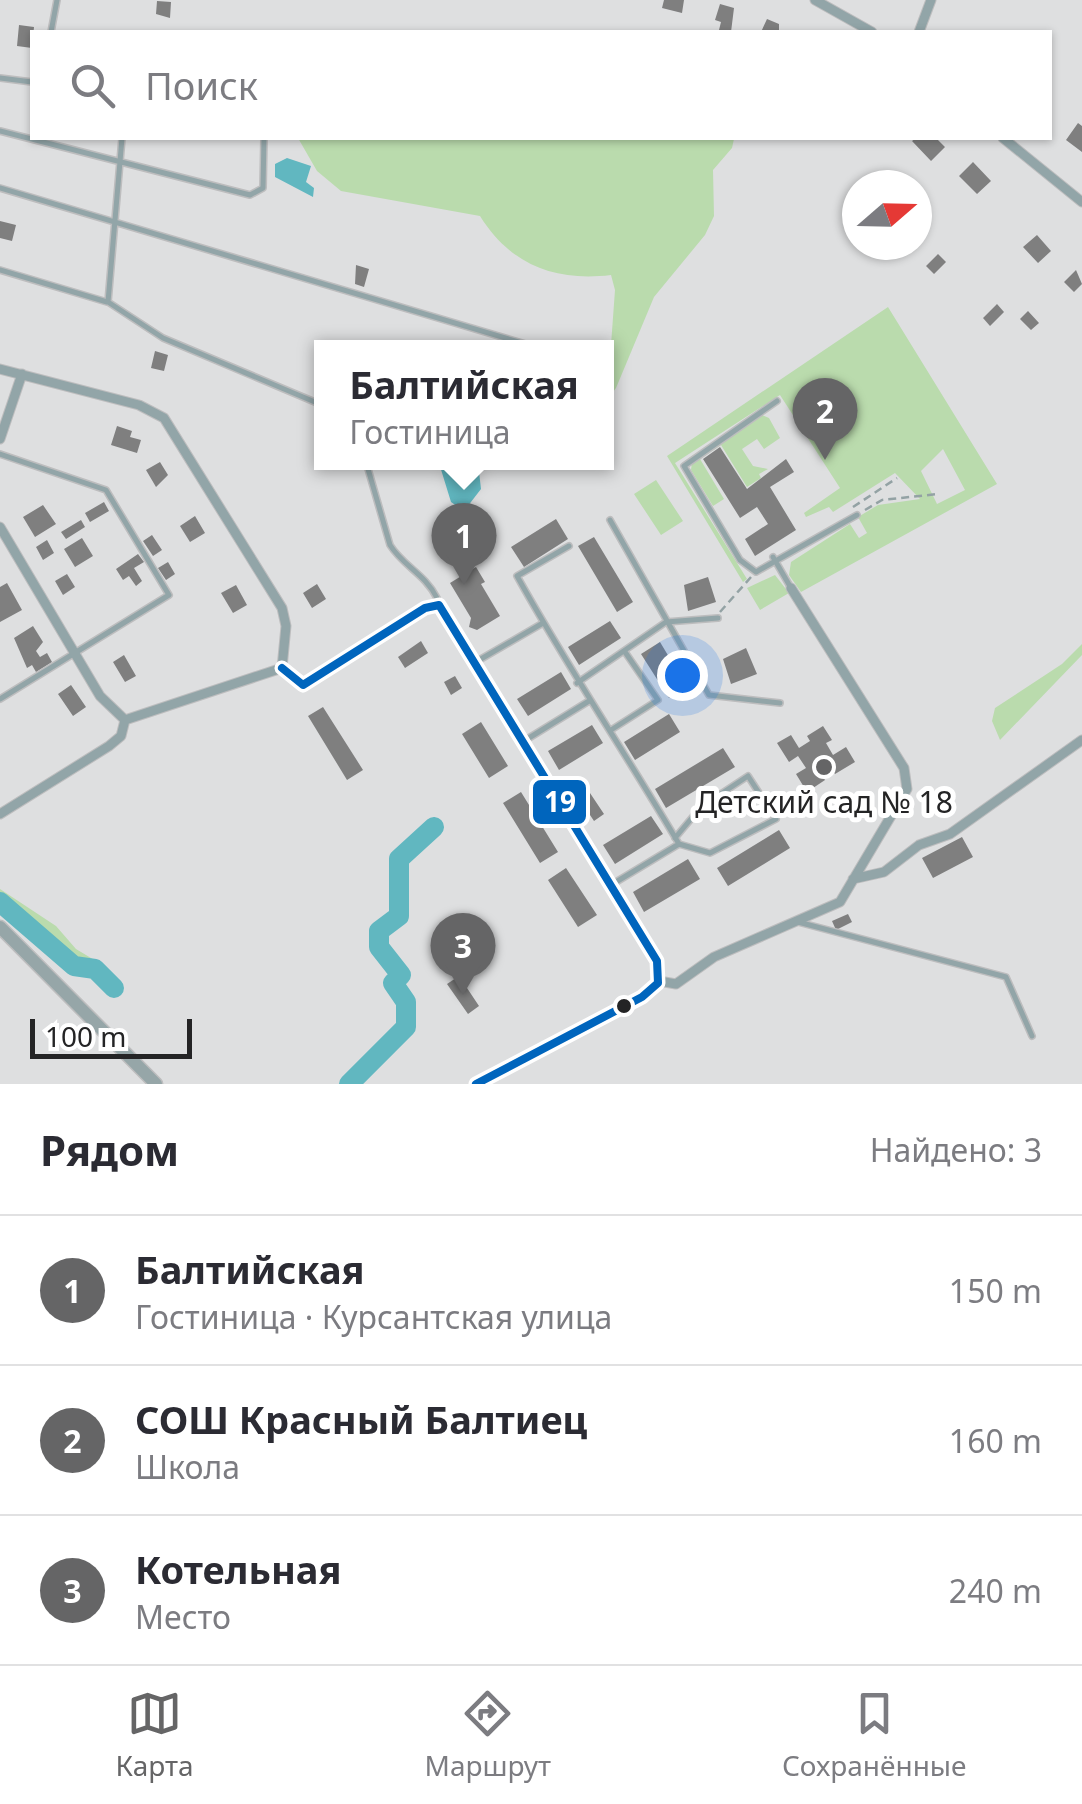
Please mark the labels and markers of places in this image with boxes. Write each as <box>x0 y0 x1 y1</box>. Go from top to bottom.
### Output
pin: 2 <box>792 378 858 460</box>
pin: 1 <box>432 502 496 585</box>
marker: Детский сад № 18 <box>813 756 835 778</box>
place label: Детский сад № 18 <box>695 781 953 822</box>
pin: 3 <box>430 912 496 995</box>
unlabelled marker <box>614 996 634 1016</box>

